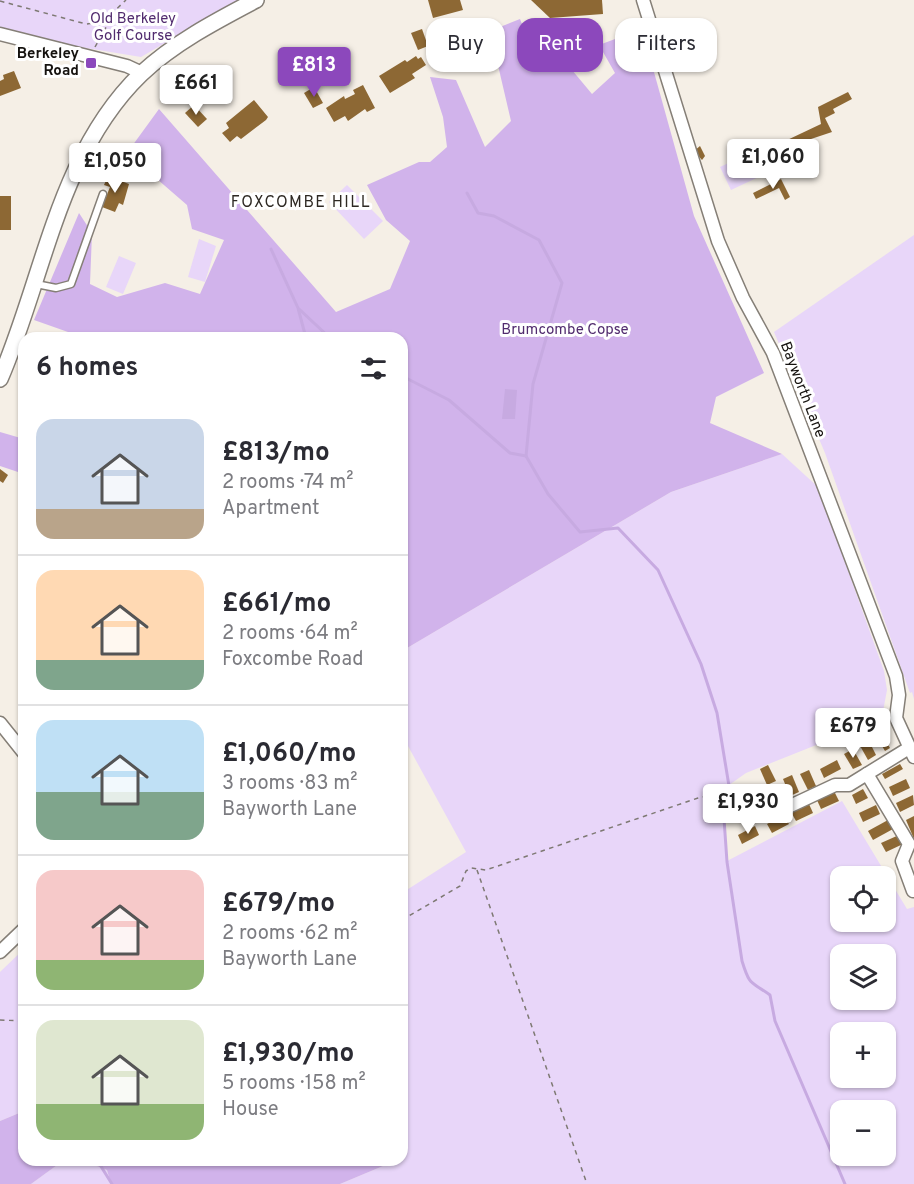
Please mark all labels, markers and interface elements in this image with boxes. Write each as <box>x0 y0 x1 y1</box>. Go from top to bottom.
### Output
park label: Old Berkeley Golf Course <box>90 10 176 46</box>
chip: Buy <box>426 18 505 72</box>
chip: Rent <box>517 18 603 72</box>
chip: Filters <box>615 18 717 72</box>
place label: Berkeley Road <box>17 45 79 81</box>
pin: £813 <box>278 47 350 98</box>
text: £813 <box>292 53 336 79</box>
marker: Berkeley Road <box>84 56 98 70</box>
pin: £661 <box>160 65 232 116</box>
text: £661 <box>174 71 218 97</box>
pin: £1,060 <box>724 139 822 190</box>
pin: £1,050 <box>66 143 164 194</box>
text: £1,060 <box>741 145 805 171</box>
text: £1,050 <box>83 149 147 175</box>
district label: FOXCOMBE HILL <box>231 193 371 213</box>
park label: Brumcombe Copse <box>501 321 629 340</box>
street label: Bayworth Lane <box>775 339 829 441</box>
text: 6 homes <box>36 352 138 385</box>
icon: filters <box>357 352 390 385</box>
text: £813/mo <box>222 437 330 470</box>
icon: home <box>84 443 156 515</box>
text: 2 rooms · 74 m² <box>222 470 353 496</box>
text: Apartment <box>222 496 320 522</box>
text: £661/mo <box>222 588 331 621</box>
icon: home <box>84 594 156 666</box>
text: 2 rooms · 64 m² <box>222 621 358 647</box>
text: Foxcombe Road <box>222 647 364 673</box>
pin: £679 <box>817 708 889 759</box>
text: £679 <box>829 714 877 740</box>
text: £1,060/mo <box>222 738 356 771</box>
icon: home <box>84 744 156 816</box>
text: 3 rooms · 83 m² <box>222 771 357 797</box>
pin: £1,930 <box>699 784 797 835</box>
text: £1,930 <box>717 790 779 816</box>
text: Bayworth Lane <box>222 797 357 823</box>
map controls <box>830 866 896 1166</box>
button: locate <box>830 866 896 932</box>
text: £679/mo <box>222 888 335 921</box>
icon: home <box>84 894 156 966</box>
text: 2 rooms · 62 m² <box>222 921 358 947</box>
button: layers <box>830 944 896 1010</box>
text: Bayworth Lane <box>222 947 357 973</box>
button: + <box>830 1022 896 1088</box>
text: £1,930/mo <box>222 1038 354 1071</box>
icon: home <box>84 1044 156 1116</box>
text: 5 rooms · 158 m² <box>222 1071 366 1097</box>
text: House <box>222 1097 278 1123</box>
button: − <box>830 1100 896 1166</box>

